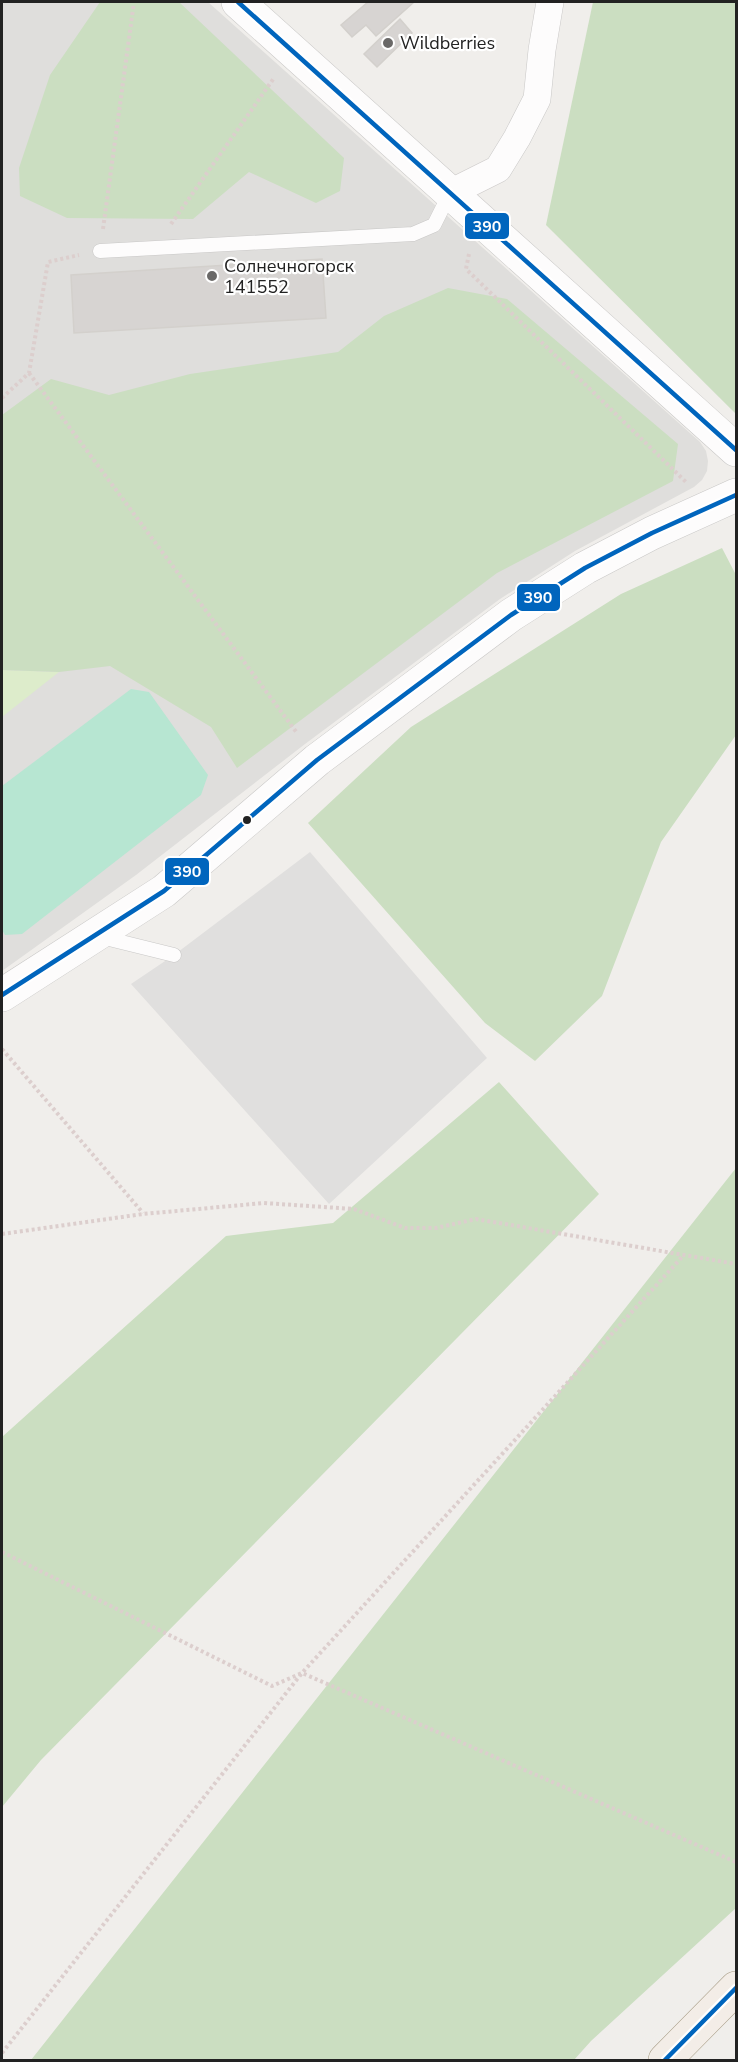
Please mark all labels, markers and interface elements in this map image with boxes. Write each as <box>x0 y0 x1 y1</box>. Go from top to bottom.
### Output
place label: Wildberries <box>400 31 495 55</box>
marker: Wildberries <box>381 36 395 50</box>
line badge: 390 <box>464 212 510 240</box>
text: 390 <box>473 216 501 238</box>
place label: Солнечногорск 141552 <box>224 254 354 299</box>
marker: Солнечногорск 141552 <box>205 269 219 283</box>
line badge: 390 <box>516 583 561 612</box>
text: 390 <box>524 587 552 609</box>
unlabelled marker <box>241 814 253 826</box>
line badge: 390 <box>164 857 210 886</box>
text: 390 <box>173 861 201 883</box>

